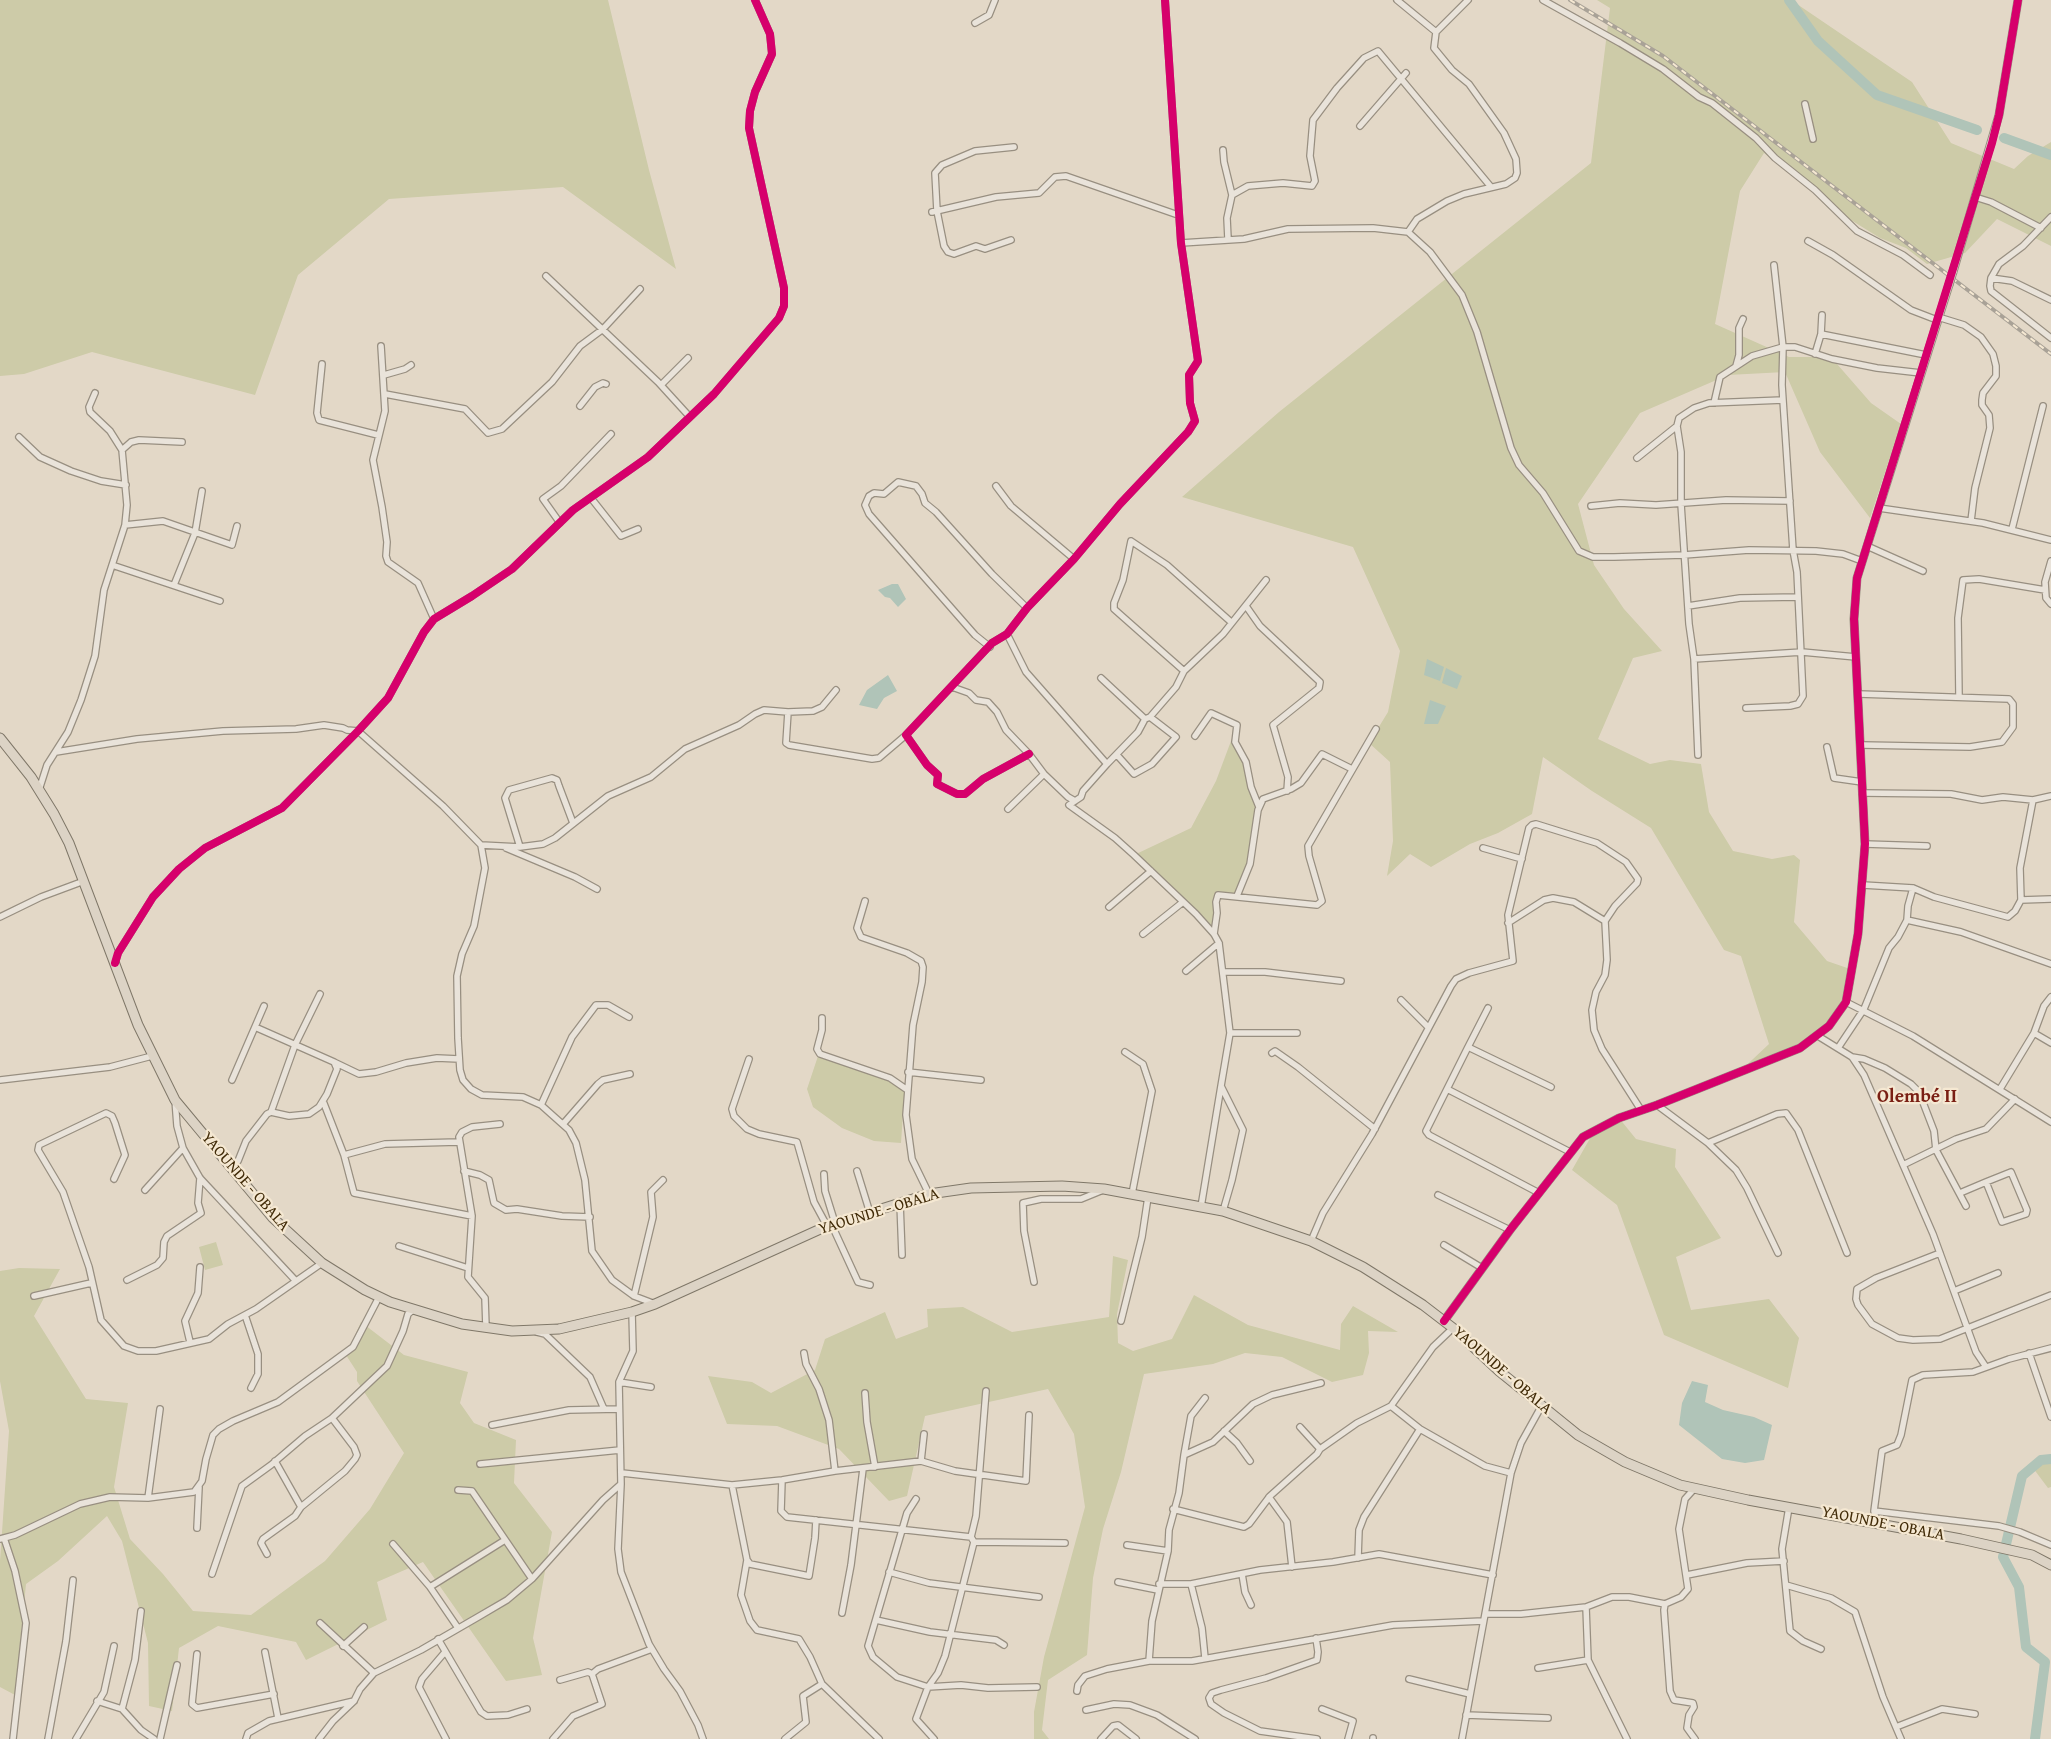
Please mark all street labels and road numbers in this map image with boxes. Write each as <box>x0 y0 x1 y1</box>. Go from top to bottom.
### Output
street label: YAOUNDE - OBALA <box>197 1129 293 1235</box>
street label: YAOUNDE - OBALA <box>816 1185 942 1239</box>
street label: YAOUNDE - OBALA <box>1449 1323 1555 1419</box>
street label: YAOUNDE - OBALA <box>1820 1503 1946 1545</box>

